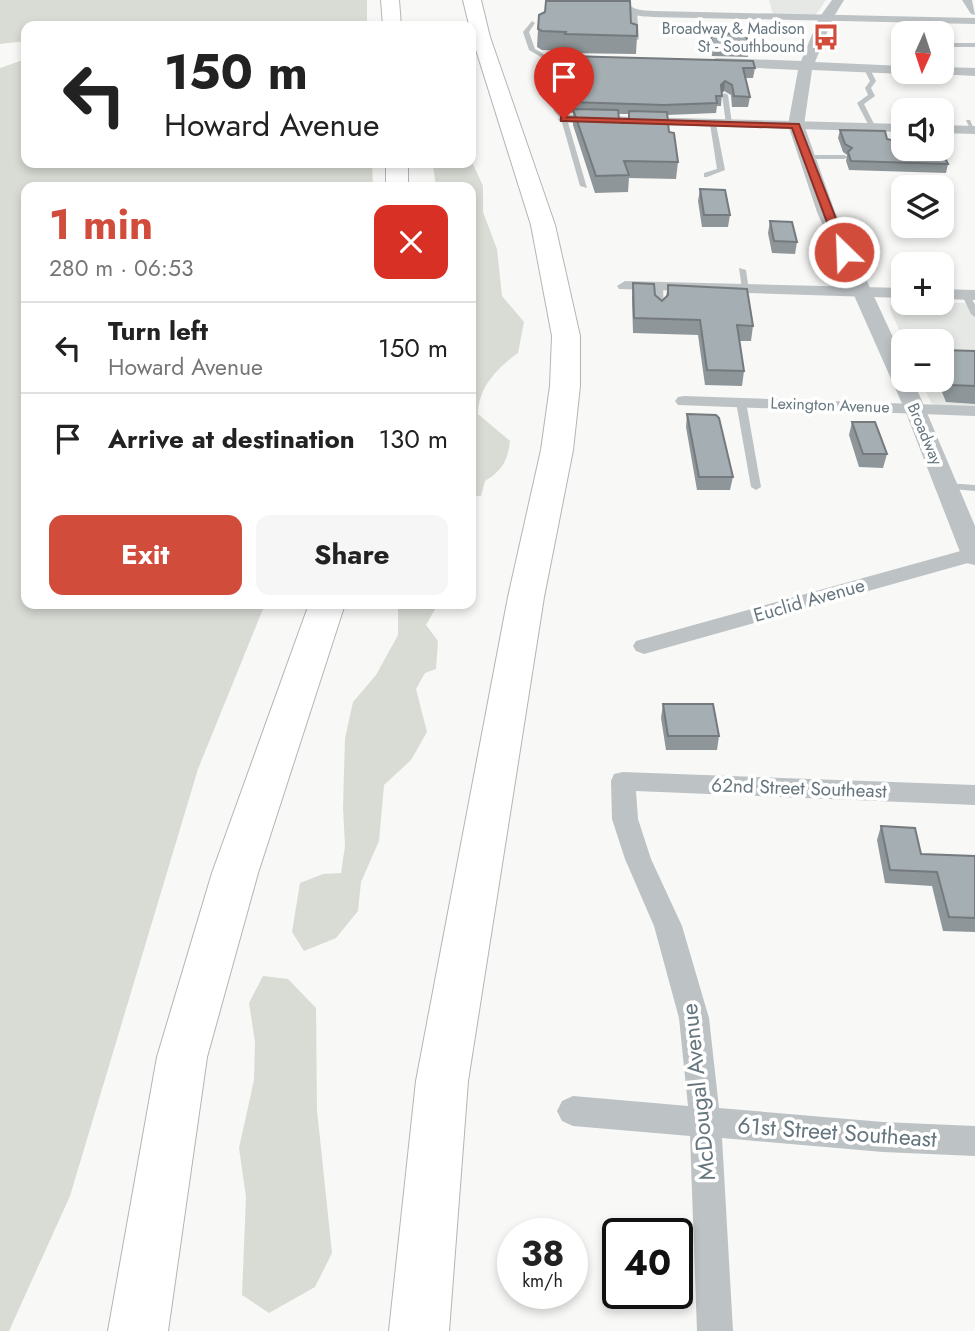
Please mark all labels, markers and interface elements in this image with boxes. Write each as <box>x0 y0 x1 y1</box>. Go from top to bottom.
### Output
place label: Broadway & Madison St - Southbound <box>662 17 805 58</box>
north arrow <box>891 21 954 84</box>
map controls <box>891 21 954 392</box>
bus stop icon: Broadway & Madison St - Southbound <box>811 22 841 52</box>
text: 150 m <box>164 37 308 107</box>
pin <box>534 47 594 119</box>
icon: left <box>49 49 140 140</box>
icon: arrive <box>545 58 583 96</box>
button: sound <box>891 98 954 161</box>
text: Howard Avenue <box>164 102 380 148</box>
button: layers <box>891 175 954 238</box>
text: 1 min <box>49 194 153 255</box>
button: close <box>374 205 448 279</box>
position arrow <box>807 215 881 289</box>
text: 280 m · 06:53 <box>49 251 193 285</box>
button: + <box>891 252 954 315</box>
text: Turn left <box>108 312 208 350</box>
icon: left <box>49 329 87 367</box>
text: 150 m <box>378 329 448 367</box>
button: − <box>891 329 954 392</box>
text: Howard Avenue <box>108 350 263 384</box>
street label: Lexington Avenue <box>770 391 890 419</box>
street label: Broadway <box>902 399 949 469</box>
icon: arrive <box>49 420 87 458</box>
text: Arrive at destination <box>108 420 355 458</box>
text: 130 m <box>378 420 448 458</box>
button: Exit <box>49 515 242 595</box>
button: Share <box>256 515 448 595</box>
street label: Euclid Avenue <box>750 571 868 629</box>
street label: 62nd Street Southeast <box>711 771 888 805</box>
street label: McDougal Avenue <box>672 1002 724 1182</box>
street label: 61st Street Southeast <box>736 1108 938 1156</box>
speed limit sign: 40 <box>602 1218 693 1309</box>
text: 38 <box>521 1229 564 1279</box>
text: km/h <box>522 1268 563 1294</box>

